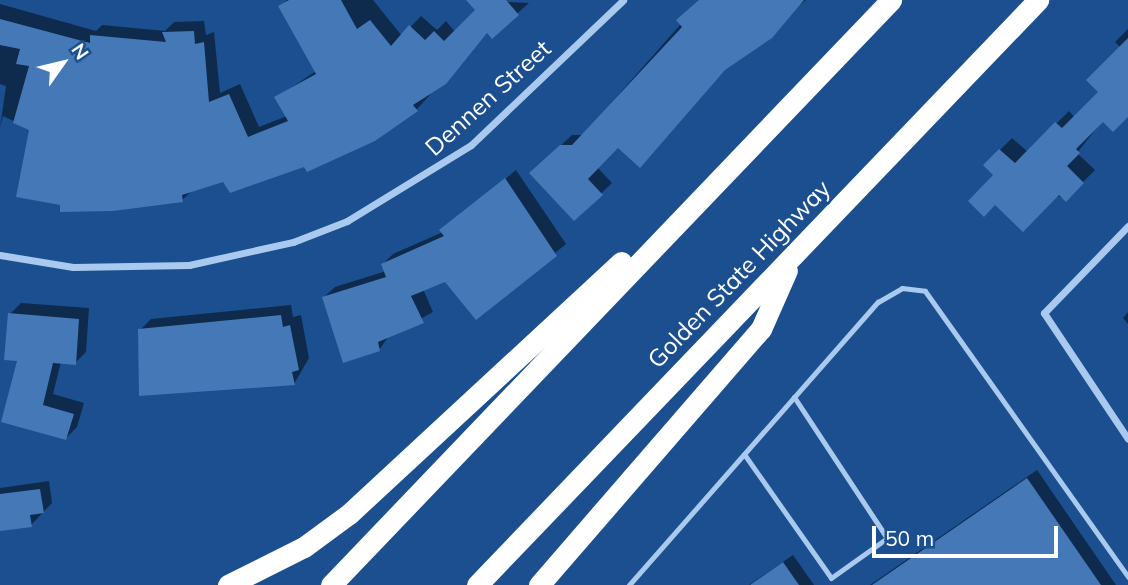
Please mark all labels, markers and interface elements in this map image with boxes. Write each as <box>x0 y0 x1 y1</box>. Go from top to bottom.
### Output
north arrow <box>28 28 98 98</box>
street label: Dennen Street <box>419 34 557 162</box>
text: N <box>66 39 94 64</box>
street label: Golden State Highway <box>642 174 836 374</box>
scale bar <box>876 512 1062 556</box>
text: 50 m <box>885 525 934 551</box>

